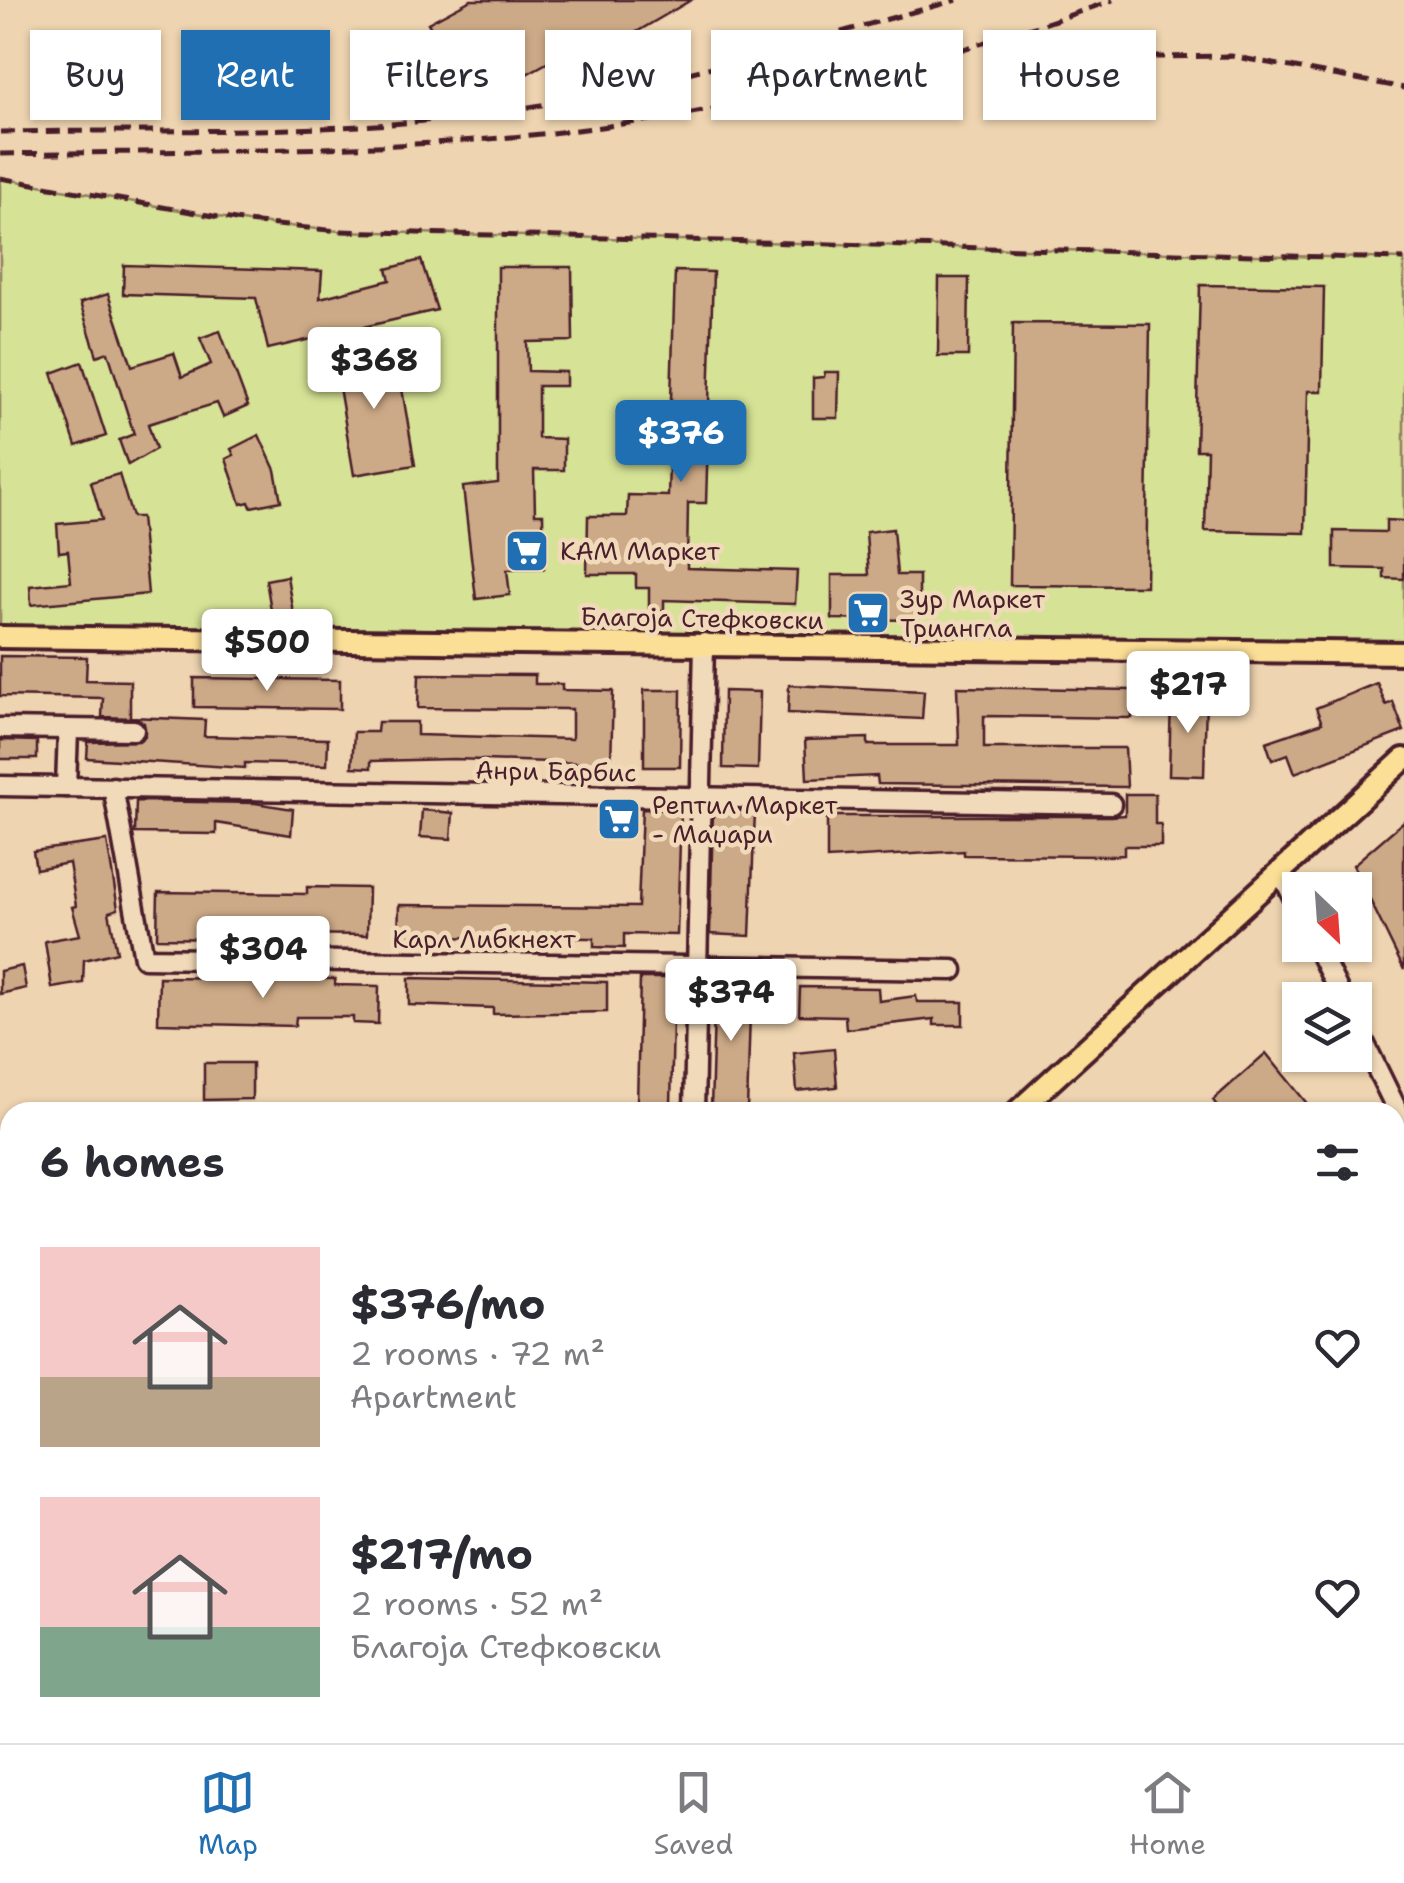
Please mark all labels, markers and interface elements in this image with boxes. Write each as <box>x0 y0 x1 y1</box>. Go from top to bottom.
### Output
chip: Buy <box>30 30 161 120</box>
chip: Rent <box>181 30 330 120</box>
chip: Filters <box>350 30 525 120</box>
chip: New <box>545 30 691 120</box>
chip: Apartment <box>711 30 963 120</box>
chip: House <box>983 30 1156 120</box>
pin: $368 <box>315 327 433 412</box>
text: $368 <box>330 338 418 381</box>
pin: $376 <box>622 400 740 485</box>
text: $376 <box>637 411 725 454</box>
supermarket icon: КАМ Маркет <box>504 528 550 574</box>
place label: КАМ Маркет <box>560 534 720 568</box>
place label: Зур Маркет Триангла <box>900 582 1045 645</box>
supermarket icon: Зур Маркет Триангла <box>845 590 891 636</box>
street label: Благоја Стефковски <box>580 599 824 637</box>
pin: $500 <box>208 609 326 694</box>
text: $500 <box>224 620 310 663</box>
pin: $217 <box>1129 651 1247 736</box>
text: $217 <box>1149 662 1227 705</box>
street label: Анри Барбис <box>475 753 637 789</box>
place label: Рептил Маркет - Маџари <box>652 788 838 851</box>
supermarket icon: Рептил Маркет - Маџари <box>596 796 642 842</box>
north arrow <box>1282 872 1372 962</box>
map controls <box>1282 872 1372 1072</box>
pin: $304 <box>204 916 322 1001</box>
street label: Карл Либкнехт <box>392 922 576 956</box>
text: $304 <box>219 927 307 970</box>
pin: $374 <box>672 959 790 1044</box>
text: $374 <box>687 970 775 1013</box>
button: layers <box>1282 982 1372 1072</box>
text: 6 homes <box>40 1134 225 1190</box>
icon: filters <box>1310 1135 1365 1190</box>
text: $376/mo <box>350 1276 545 1332</box>
icon: home <box>120 1287 240 1407</box>
icon: heart <box>1310 1320 1365 1375</box>
text: 2 rooms · 72 m² <box>350 1332 605 1375</box>
text: Apartment <box>350 1375 517 1418</box>
text: $217/mo <box>350 1526 533 1582</box>
icon: home <box>120 1537 240 1657</box>
icon: heart <box>1310 1570 1365 1625</box>
text: 2 rooms · 52 m² <box>350 1582 603 1625</box>
text: Благоја Стефковски <box>350 1625 661 1668</box>
tab: Map <box>198 1765 258 1863</box>
tab: Saved <box>654 1765 733 1863</box>
tab: Home <box>1129 1765 1206 1863</box>

